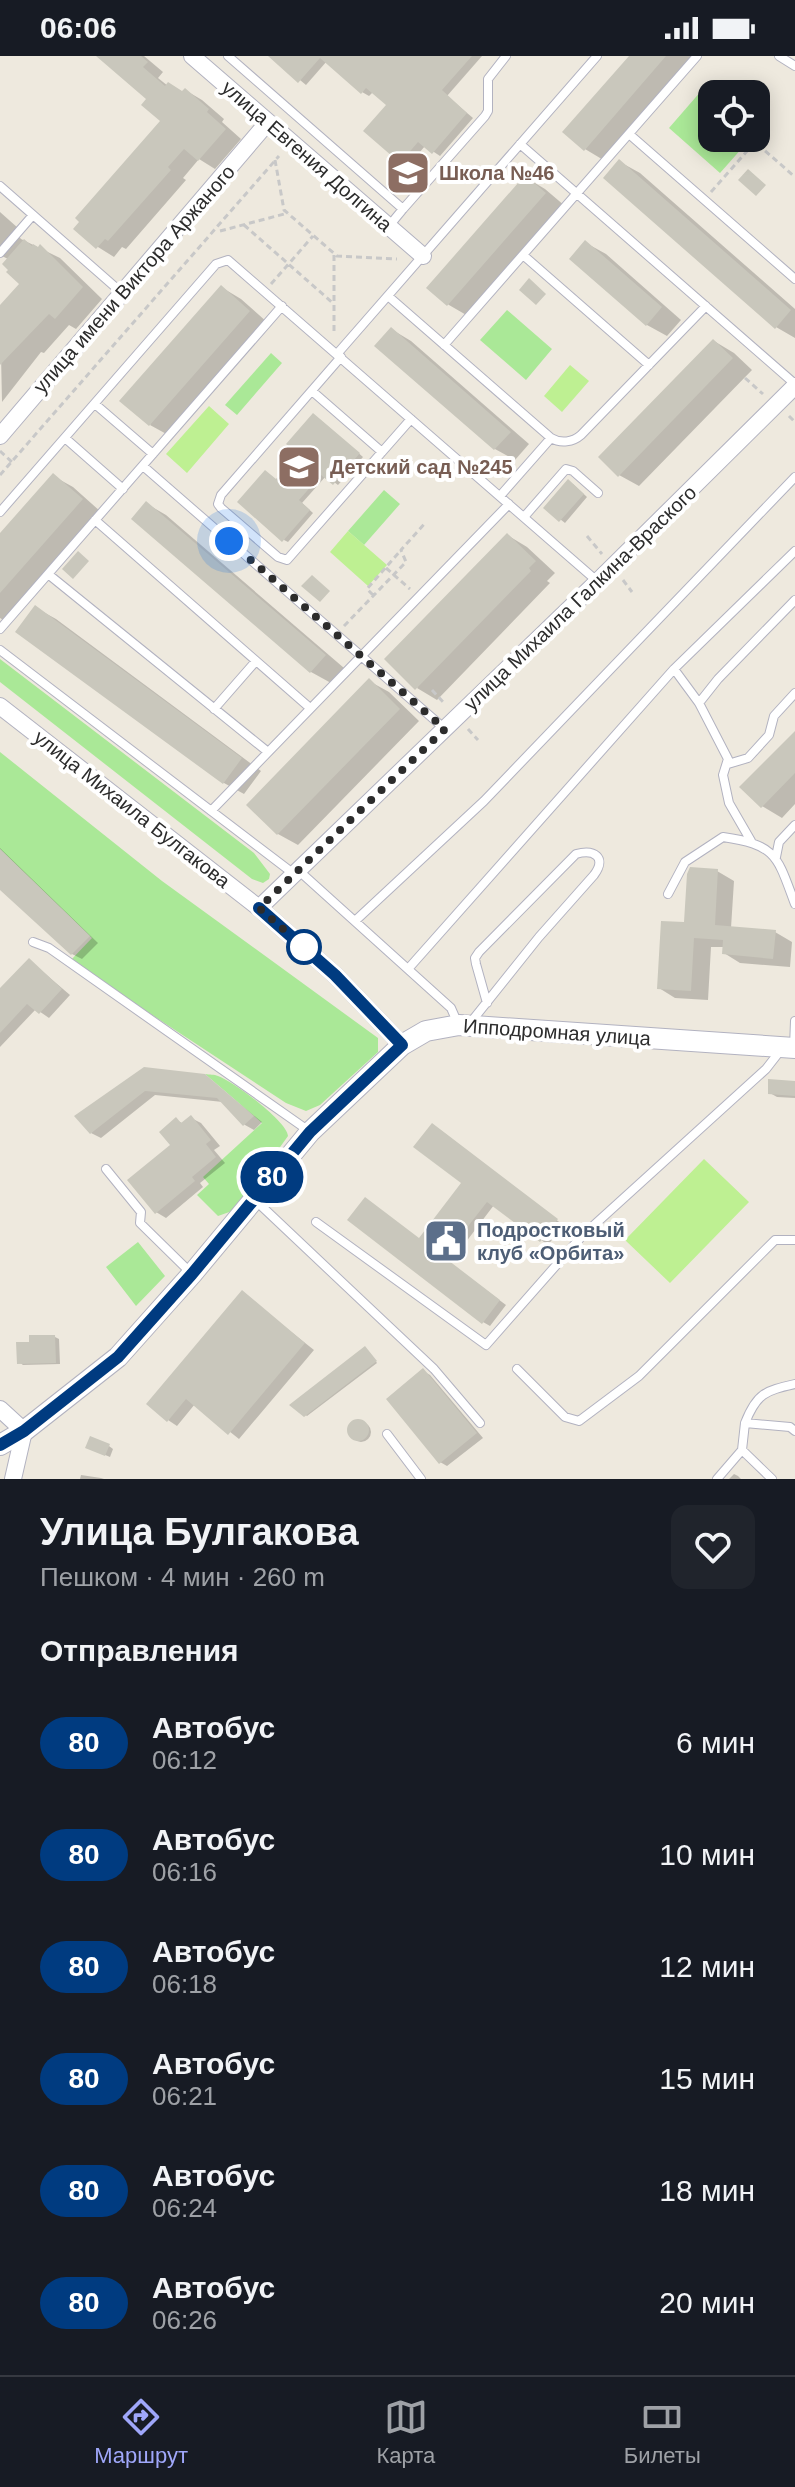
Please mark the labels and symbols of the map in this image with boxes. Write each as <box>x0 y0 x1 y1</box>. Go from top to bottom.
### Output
street label: улица Евгения Долгина <box>218 76 397 236</box>
school or university icon: Школа №46 <box>384 149 432 197</box>
street label: улица имени Виктора Аржаного <box>29 161 239 397</box>
place label: Школа №46 <box>439 162 555 184</box>
school or university icon: Детский сад №245 <box>275 443 323 491</box>
place label: Детский сад №245 <box>330 456 513 478</box>
street label: улица Михаила Галкина-Враского <box>460 481 700 715</box>
your location <box>209 521 249 561</box>
street label: улица Михаила Булгакова <box>30 726 235 893</box>
unlabelled marker <box>287 930 321 964</box>
street label: Ипподромная улица <box>463 1014 652 1050</box>
line badge: 80 <box>236 1151 308 1203</box>
public building icon: Подростковый клуб «Орбита» <box>422 1217 470 1265</box>
place label: Подростковый клуб «Орбита» <box>477 1219 625 1264</box>

